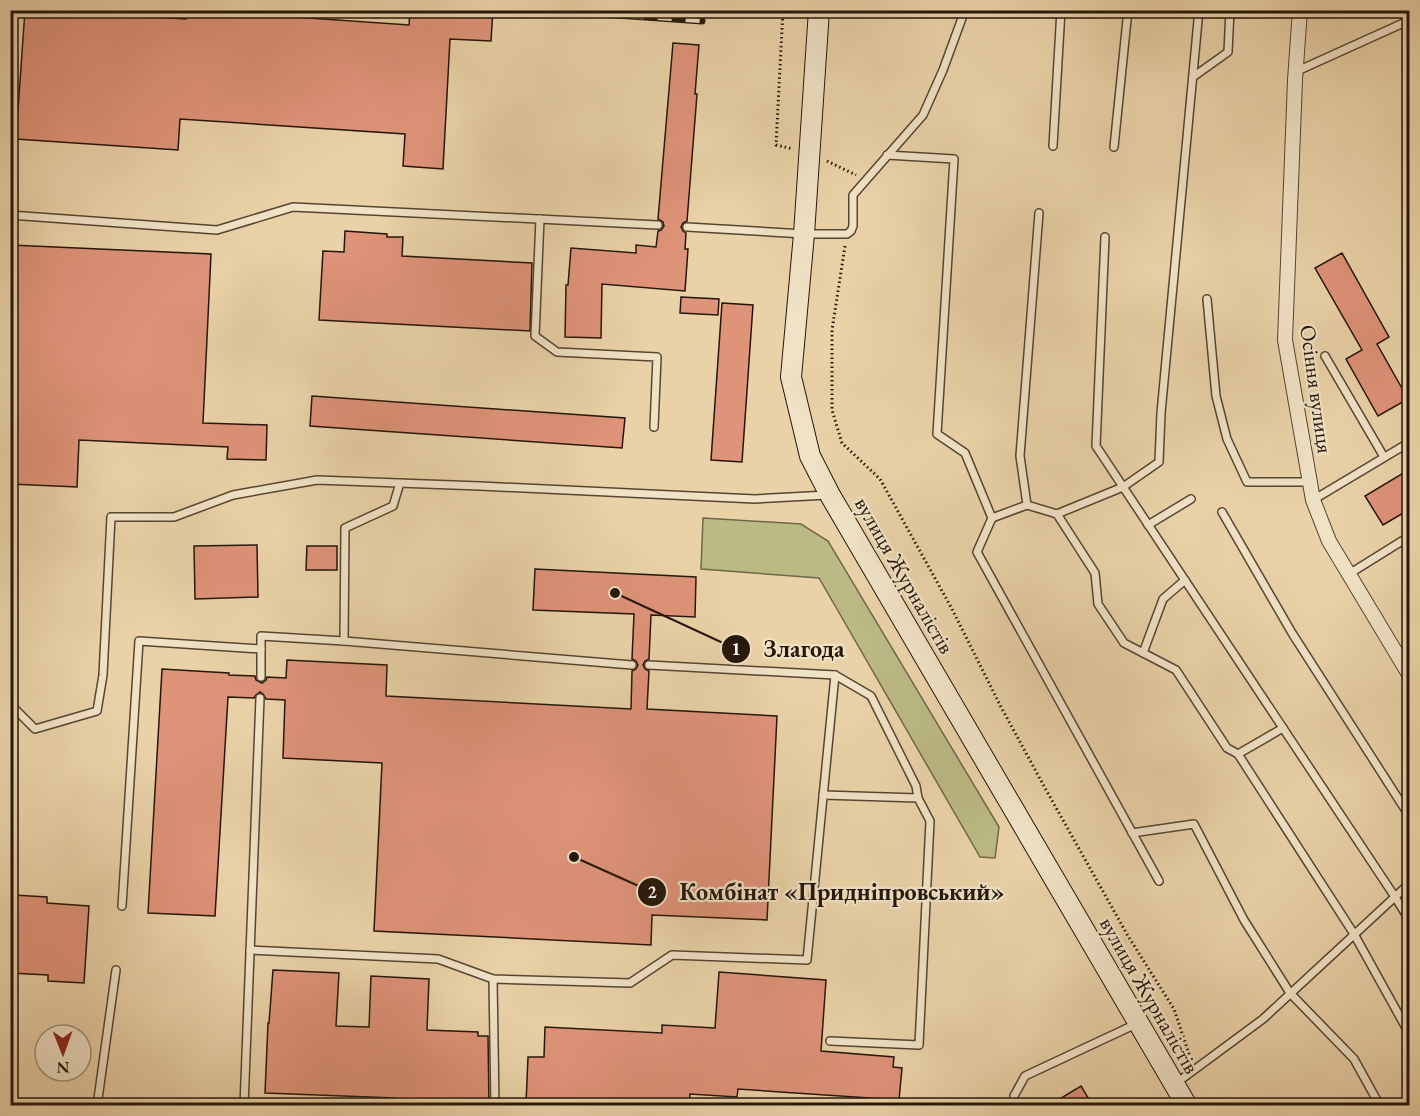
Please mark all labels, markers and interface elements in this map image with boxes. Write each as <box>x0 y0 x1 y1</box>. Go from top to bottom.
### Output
street label: Осіння вулиця <box>1293 323 1340 455</box>
street label: вулиця Журналістів <box>848 492 961 659</box>
callout: Злагода <box>721 628 856 670</box>
text: Злагода <box>763 633 845 664</box>
text: 1 <box>731 637 741 660</box>
callout: Комбінат «Придніпровський» <box>637 871 1016 913</box>
text: Комбінат «Придніпровський» <box>680 876 1004 907</box>
text: 2 <box>647 880 657 903</box>
street label: вулиця Журналістів <box>1093 912 1206 1079</box>
north arrow <box>33 1023 93 1083</box>
text: N <box>57 1057 70 1078</box>

